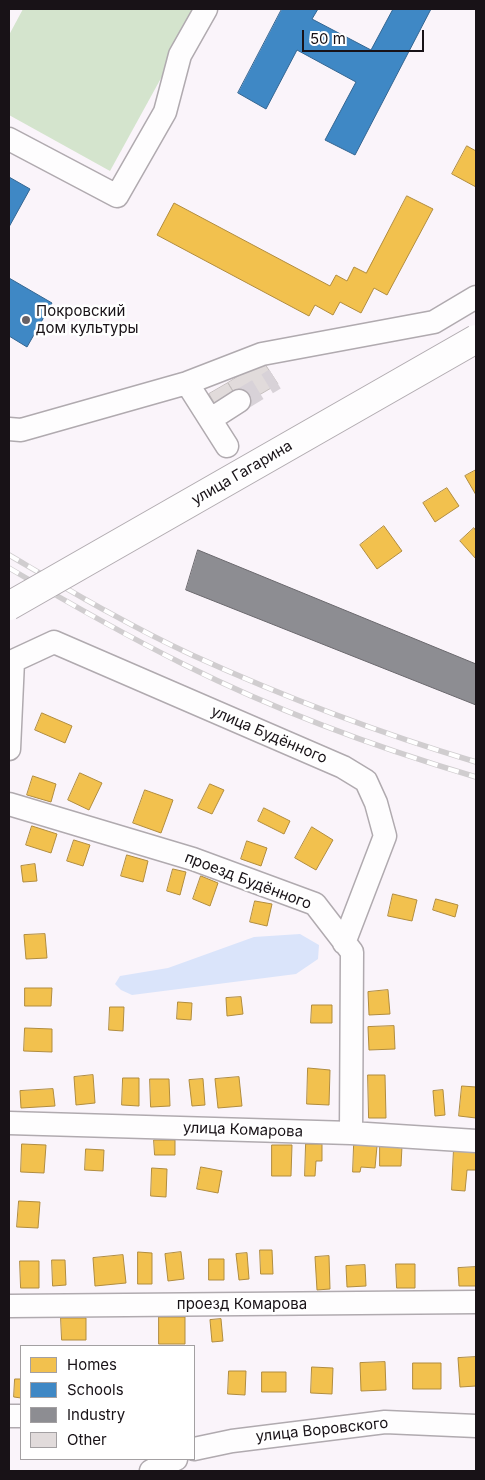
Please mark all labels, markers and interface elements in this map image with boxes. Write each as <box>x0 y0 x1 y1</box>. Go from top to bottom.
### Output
scale bar <box>305 20 428 52</box>
text: 50 m <box>310 29 346 48</box>
place label: Покровский дом культуры <box>36 302 139 337</box>
marker: Покровский дом культуры <box>20 314 32 326</box>
street label: улица Гагарина <box>189 437 295 509</box>
street label: улица Будённого <box>208 702 330 768</box>
street label: проезд Будённого <box>182 849 314 913</box>
street label: улица Комарова <box>183 1119 303 1141</box>
street label: проезд Комарова <box>177 1295 307 1313</box>
legend <box>20 1345 195 1460</box>
text: Homes <box>67 1355 117 1374</box>
text: Schools <box>67 1380 124 1399</box>
text: Industry <box>67 1405 125 1424</box>
street label: улица Воровского <box>255 1414 389 1446</box>
text: Other <box>67 1430 107 1449</box>

